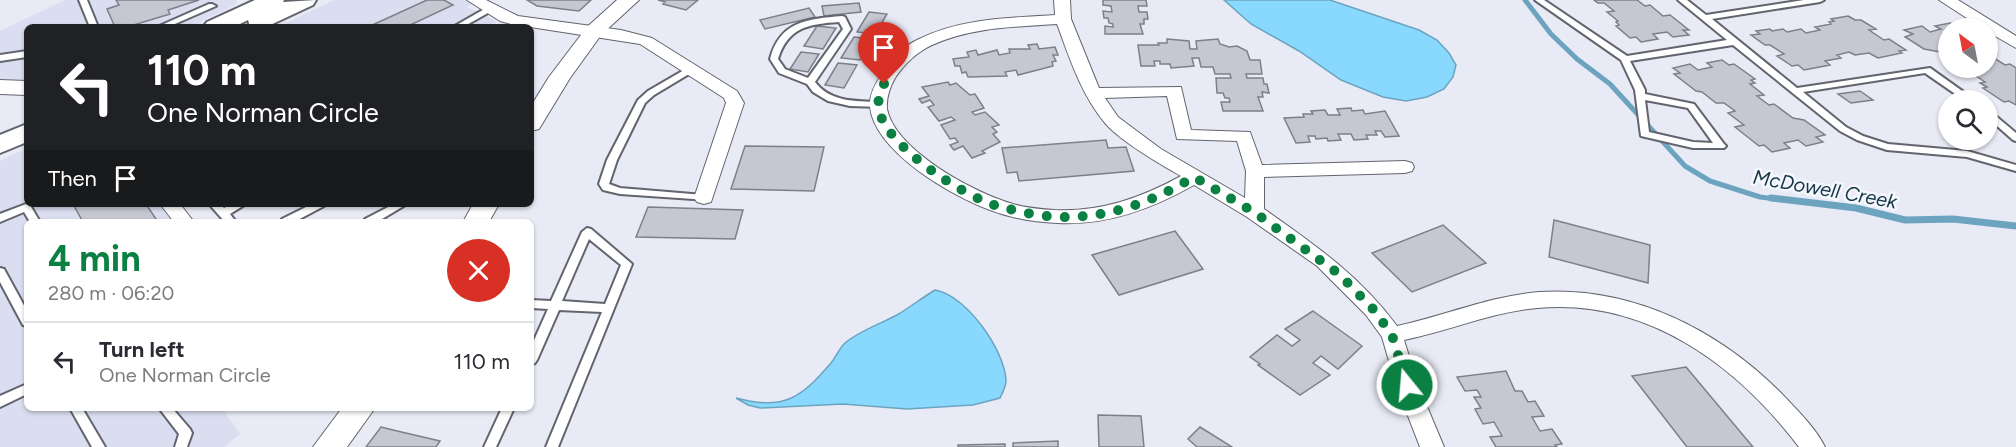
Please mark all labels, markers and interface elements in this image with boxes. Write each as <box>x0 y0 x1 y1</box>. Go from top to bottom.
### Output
north arrow <box>1938 18 1998 78</box>
map controls <box>1938 18 1998 150</box>
pin <box>858 22 909 84</box>
icon: arrive <box>867 31 900 64</box>
text: 110 m <box>147 45 256 96</box>
icon: left <box>48 48 126 126</box>
button: search <box>1938 90 1998 150</box>
text: One Norman Circle <box>147 96 379 129</box>
icon: arrive <box>109 162 142 195</box>
text: Then <box>48 165 97 192</box>
water label: McDowell Creek <box>1751 165 1900 214</box>
text: 4 min <box>48 237 141 280</box>
button: close <box>447 239 510 302</box>
text: 280 m · 06:20 <box>48 281 174 305</box>
text: Turn left <box>99 336 185 363</box>
icon: left <box>48 345 81 378</box>
text: 110 m <box>454 348 510 375</box>
position arrow <box>1375 353 1439 417</box>
text: One Norman Circle <box>99 363 271 387</box>

